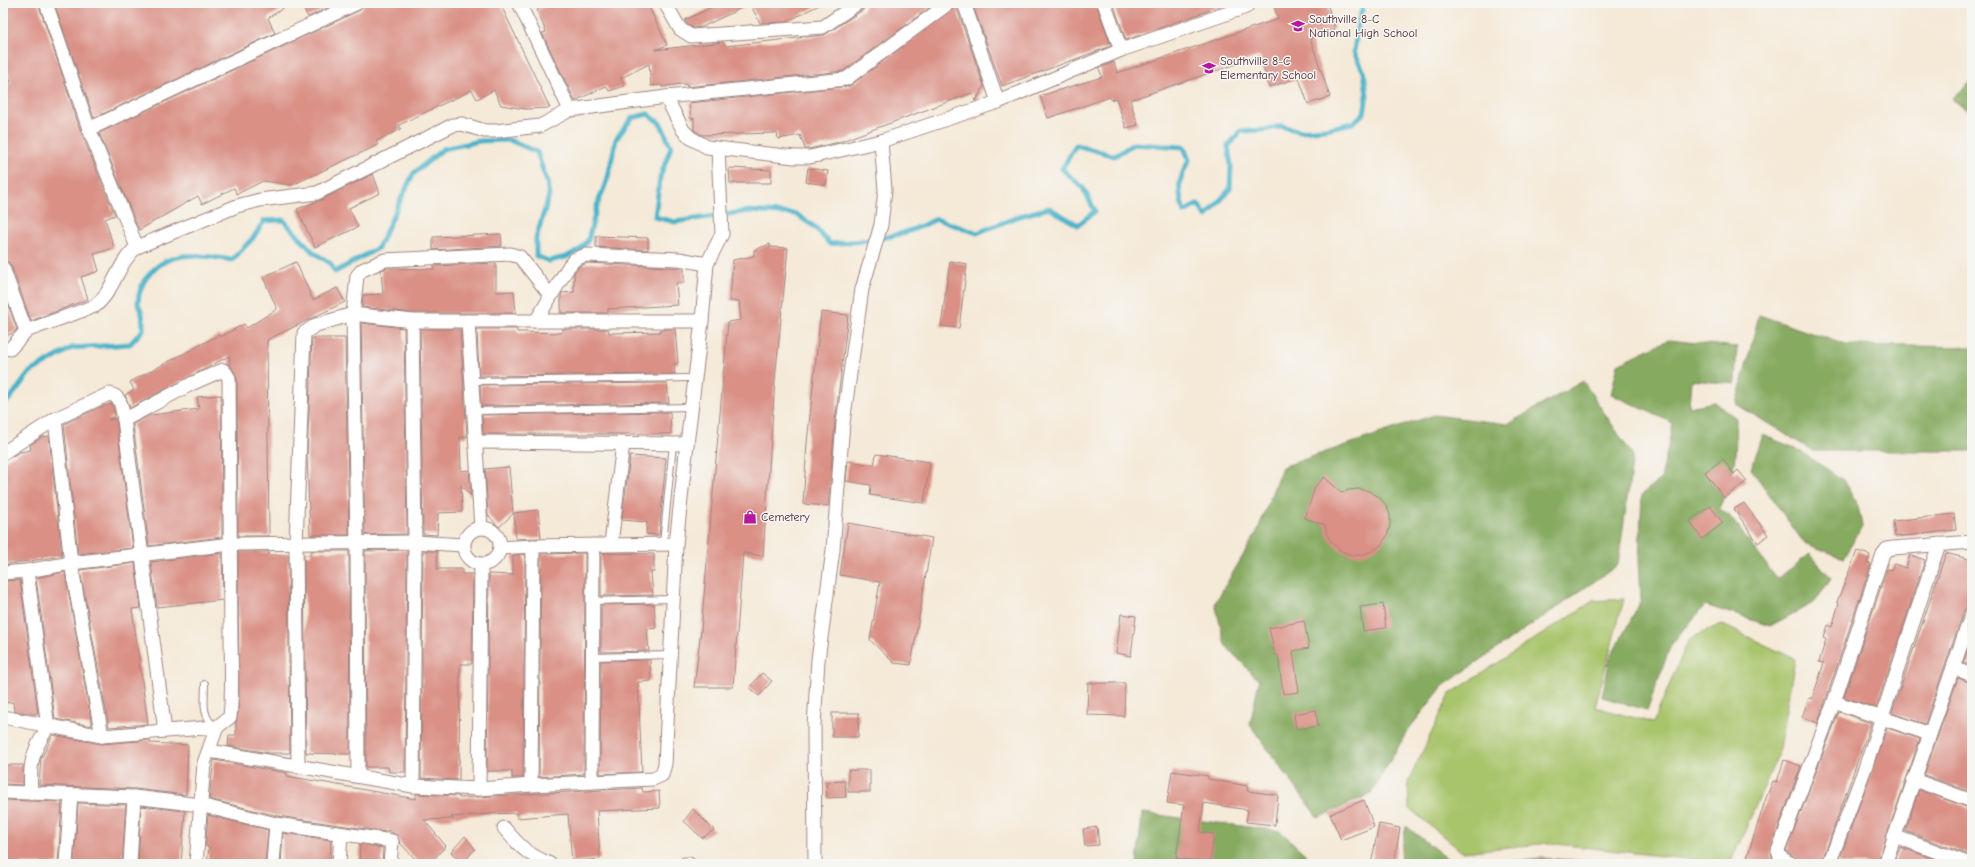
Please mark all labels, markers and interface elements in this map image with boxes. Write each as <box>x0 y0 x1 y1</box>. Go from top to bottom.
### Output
place label: Southville 8-C National High School <box>1309 12 1417 40</box>
school or university icon: Southville 8-C National High School <box>1290 18 1306 34</box>
place label: Southville 8-C Elementary School <box>1220 54 1316 82</box>
school or university icon: Southville 8-C Elementary School <box>1201 60 1217 76</box>
shop icon: Cemetery <box>742 509 758 525</box>
place label: Cemetery <box>761 510 810 524</box>

